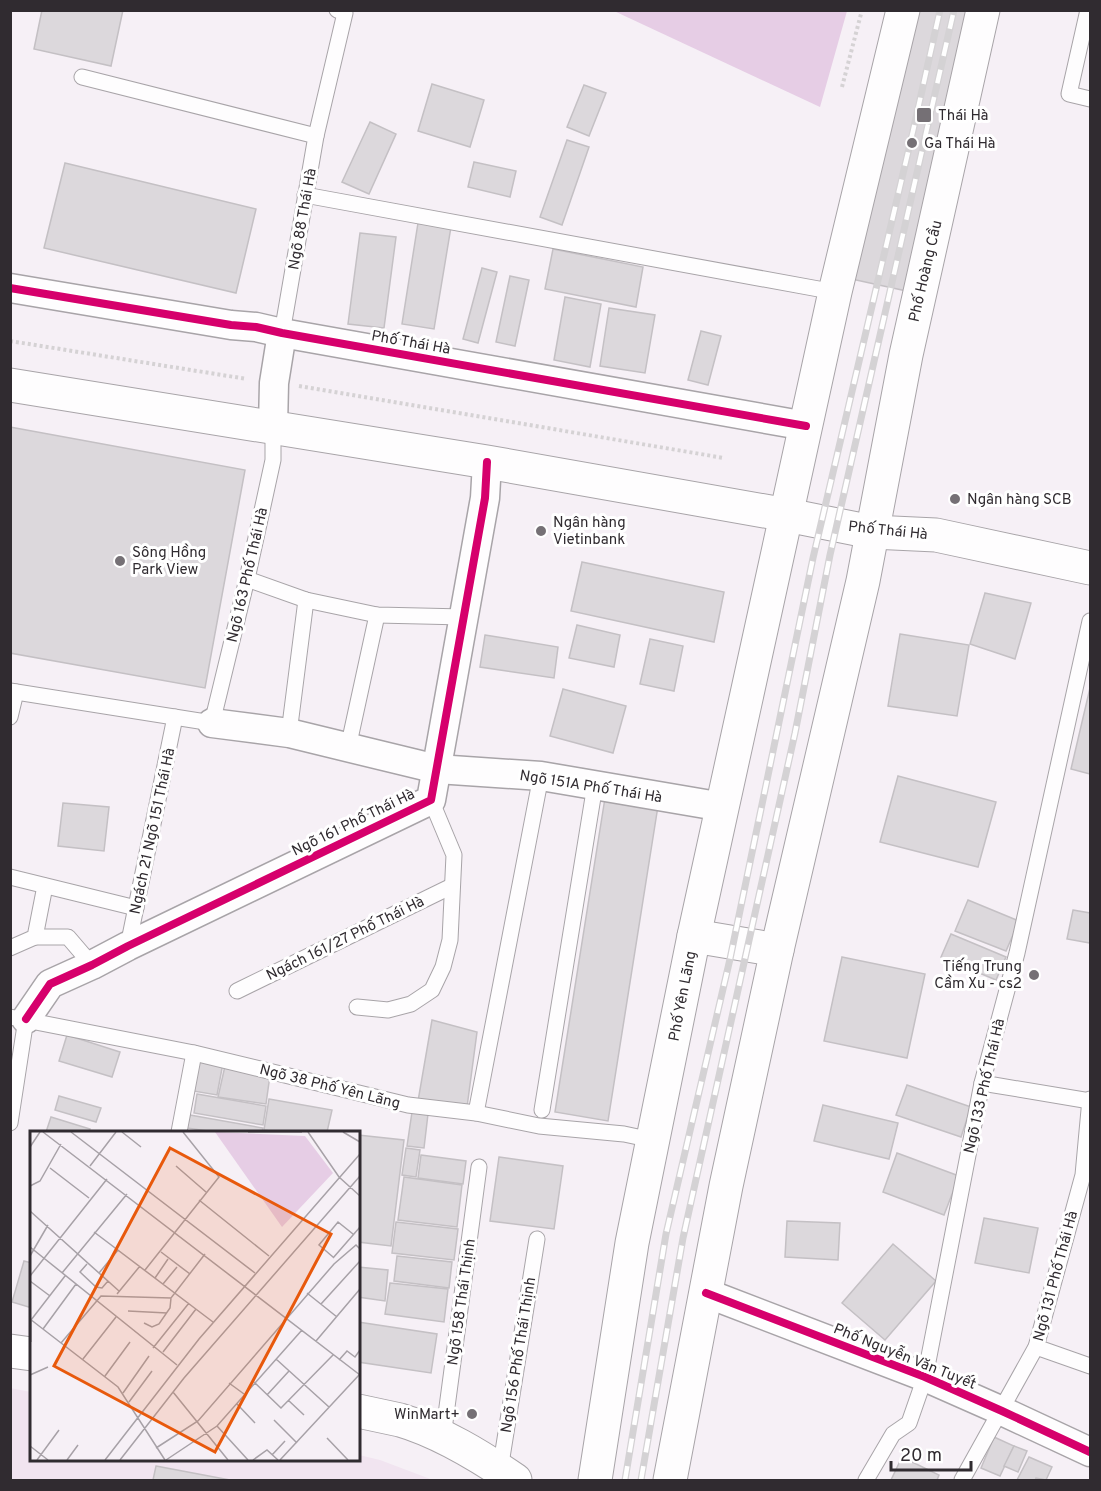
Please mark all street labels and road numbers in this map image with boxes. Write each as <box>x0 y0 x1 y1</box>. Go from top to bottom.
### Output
street label: Ngõ 88 Thái Hà <box>285 167 322 271</box>
street label: Phố Hoàng Cầu <box>905 218 947 324</box>
street label: Phố Thái Hà <box>370 326 452 360</box>
street label: Ngõ 163 Phố Thái Hà <box>223 506 273 645</box>
street label: Phố Thái Hà <box>847 517 929 545</box>
street label: Ngách 21 Ngõ 151 Thái Hà <box>127 746 180 916</box>
street label: Ngõ 151A Phố Thái Hà <box>518 766 664 808</box>
street label: Ngõ 161 Phố Thái Hà <box>289 784 418 861</box>
street label: Ngách 161/27 Phố Thái Hà <box>263 892 428 986</box>
street label: Phố Yên Lãng <box>664 949 702 1043</box>
street label: Ngõ 133 Phố Thái Hà <box>960 1017 1010 1156</box>
street label: Ngõ 38 Phố Yên Lãng <box>257 1060 402 1114</box>
street label: Ngõ 131 Phố Thái Hà <box>1029 1209 1083 1344</box>
street label: Ngõ 158 Thái Thịnh <box>444 1238 481 1367</box>
street label: Ngõ 156 Phố Thái Thịnh <box>497 1276 541 1435</box>
street label: Phố Nguyễn Văn Tuyết <box>830 1318 979 1395</box>

